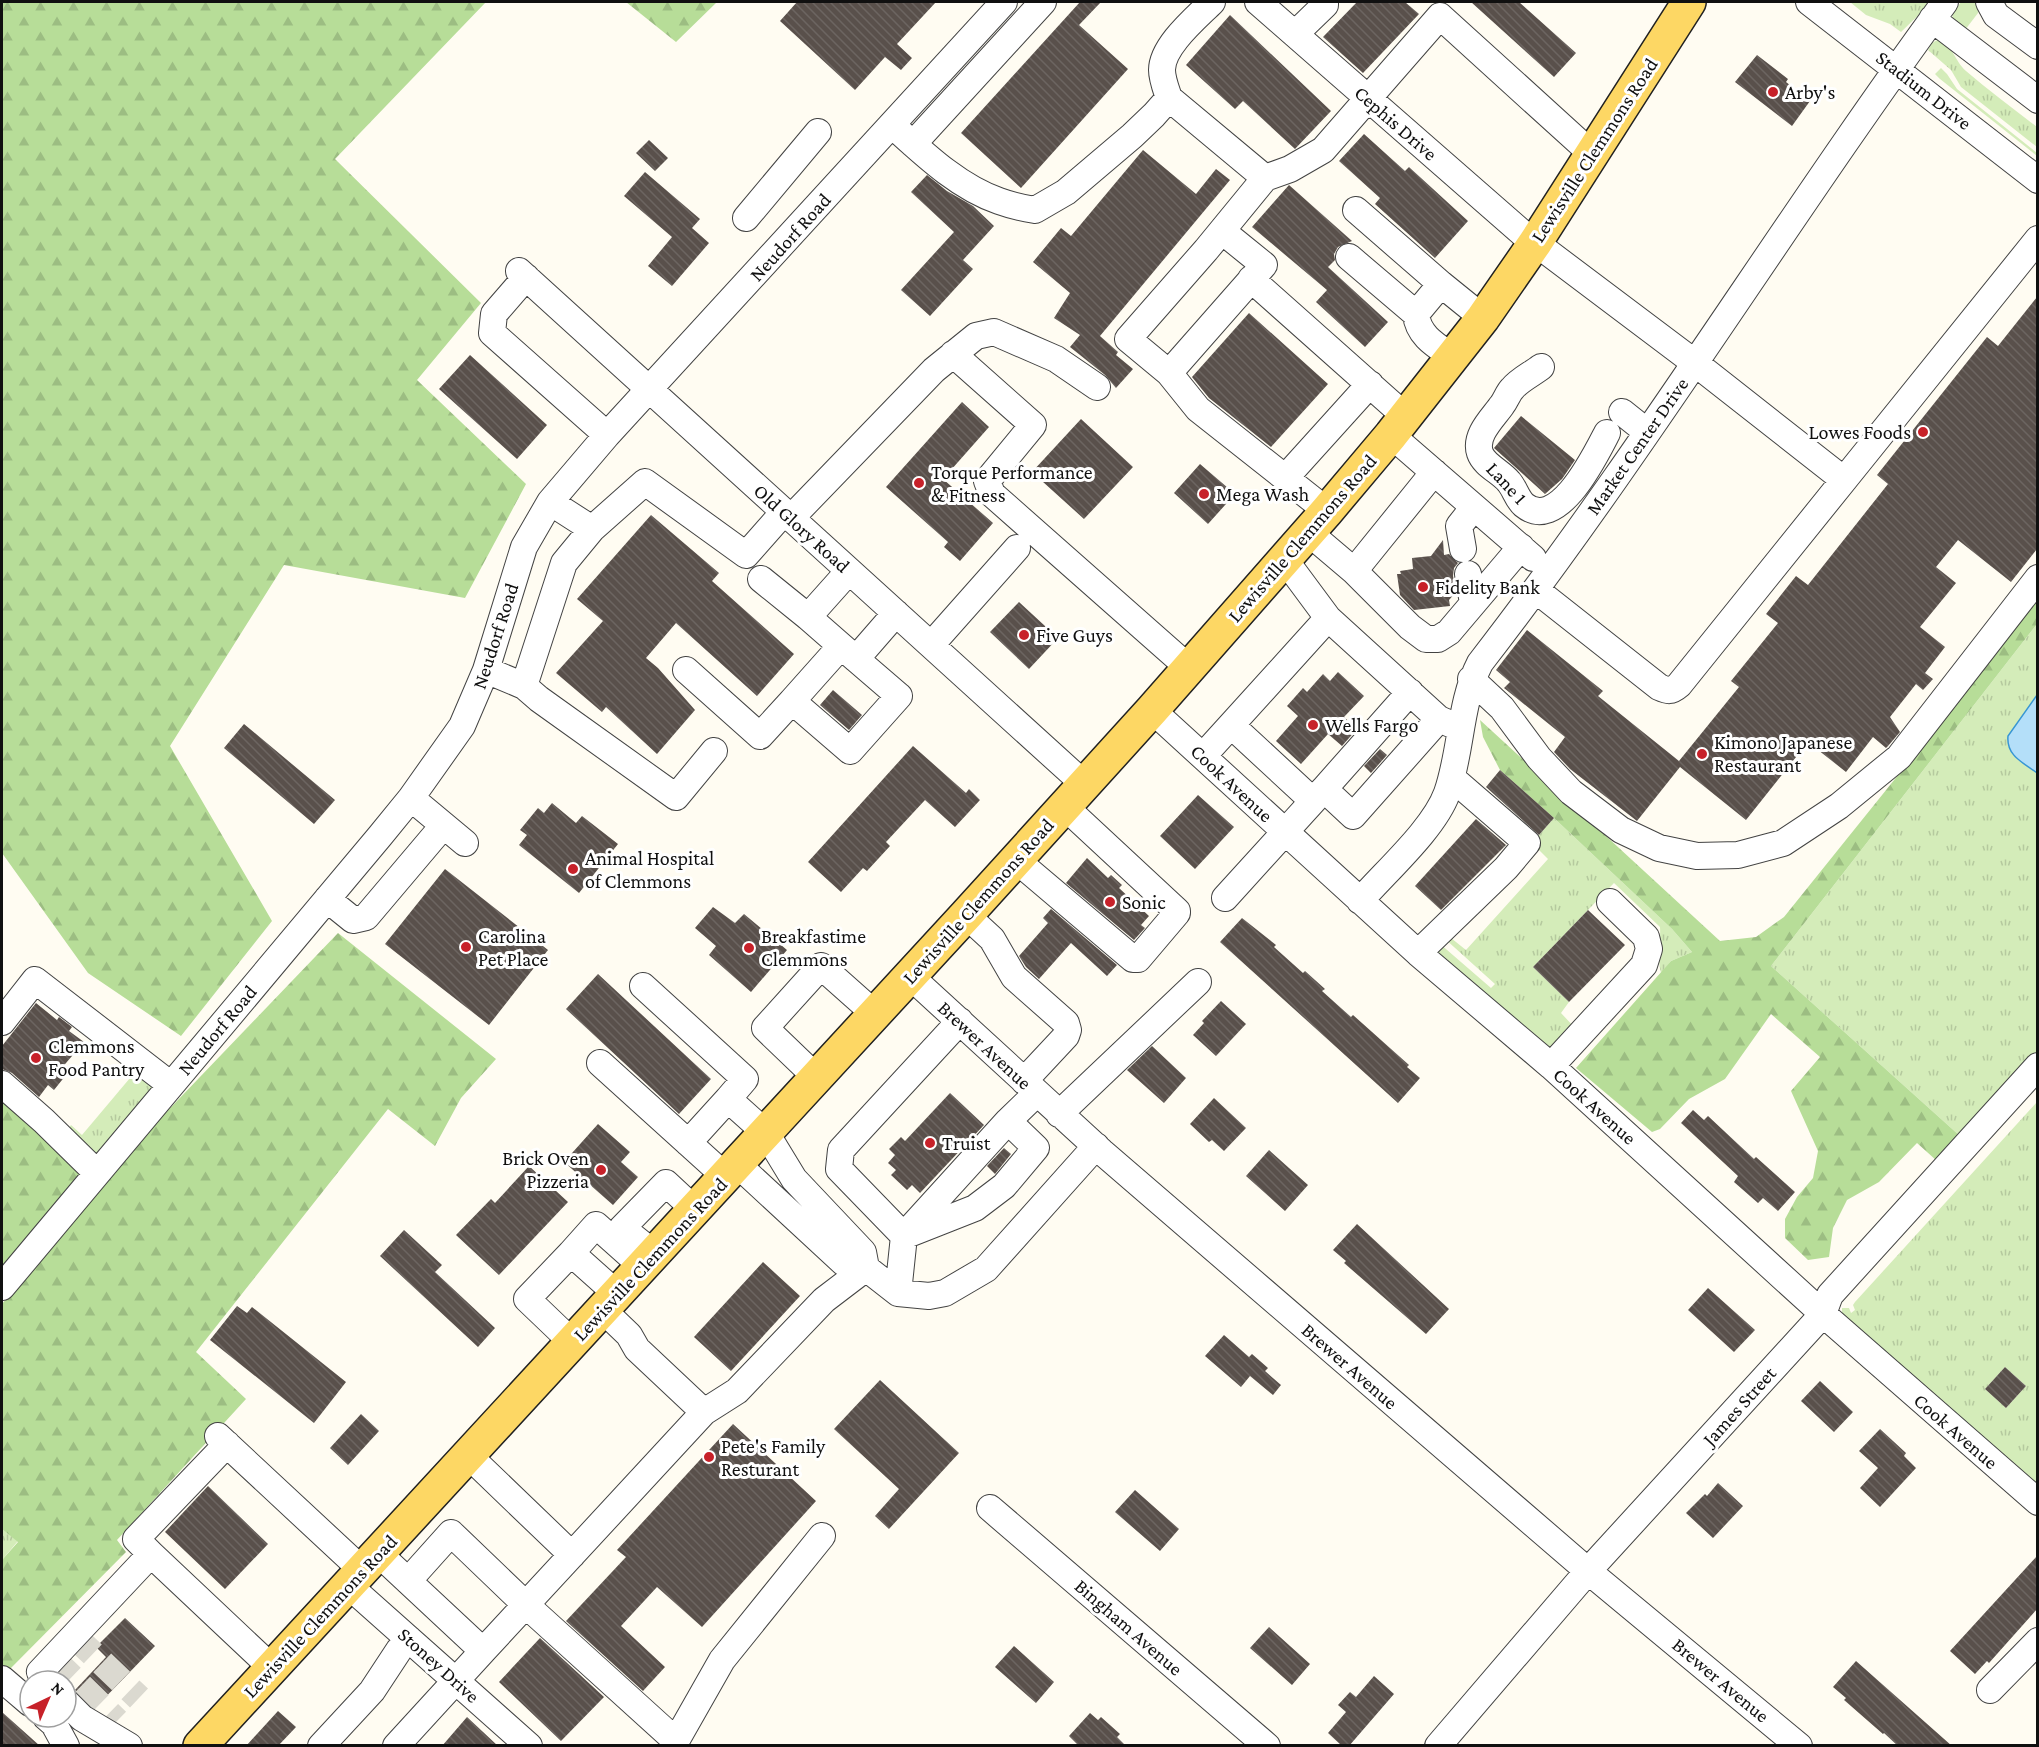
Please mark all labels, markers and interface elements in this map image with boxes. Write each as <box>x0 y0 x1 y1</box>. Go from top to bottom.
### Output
street label: Stadium Drive <box>1872 46 1976 134</box>
street label: Lewisville Clemmons Road <box>1526 54 1662 246</box>
street label: Cephis Drive <box>1350 81 1442 166</box>
place label: Arby's <box>1785 81 1835 104</box>
marker: Arby's <box>1766 85 1780 99</box>
street label: Neudorf Road <box>745 188 835 285</box>
street label: Market Center Drive <box>1581 373 1693 519</box>
place label: Lowes Foods <box>1809 421 1911 443</box>
marker: Lowes Foods <box>1916 425 1930 439</box>
street label: Lewisville Clemmons Road <box>1223 449 1381 626</box>
street label: Lane 1 <box>1482 458 1532 508</box>
place label: Torque Performance & Fitness <box>931 461 1093 506</box>
marker: Torque Performance & Fitness <box>912 476 926 490</box>
street label: Old Glory Road <box>749 479 855 578</box>
place label: Mega Wash <box>1216 483 1310 506</box>
marker: Mega Wash <box>1197 487 1211 501</box>
place label: Fidelity Bank <box>1435 576 1540 599</box>
street label: Neudorf Road <box>468 580 523 692</box>
marker: Fidelity Bank <box>1416 580 1430 594</box>
place label: Five Guys <box>1036 624 1113 647</box>
marker: Five Guys <box>1017 628 1031 642</box>
place label: Wells Fargo <box>1325 714 1418 737</box>
marker: Wells Fargo <box>1306 718 1320 732</box>
place label: Kimono Japanese Restaurant <box>1714 731 1852 776</box>
street label: Cook Avenue <box>1187 740 1278 827</box>
marker: Kimono Japanese Restaurant <box>1695 747 1709 761</box>
street label: Lewisville Clemmons Road <box>898 813 1058 988</box>
place label: Animal Hospital of Clemmons <box>585 847 714 892</box>
marker: Animal Hospital of Clemmons <box>566 862 580 876</box>
place label: Sonic <box>1122 891 1166 913</box>
marker: Sonic <box>1103 895 1117 909</box>
place label: Carolina Pet Place <box>478 925 549 970</box>
place label: Breakfastime Clemmons <box>761 925 866 970</box>
marker: Carolina Pet Place <box>459 940 473 954</box>
marker: Breakfastime Clemmons <box>742 941 756 955</box>
street label: Neudorf Road <box>173 980 261 1079</box>
street label: Brewer Avenue <box>934 996 1036 1094</box>
place label: Clemmons Food Pantry <box>48 1035 145 1081</box>
marker: Clemmons Food Pantry <box>29 1051 43 1065</box>
street label: Cook Avenue <box>1549 1063 1641 1149</box>
place label: Truist <box>942 1132 991 1154</box>
marker: Truist <box>923 1136 937 1150</box>
place label: Brick Oven Pizzeria <box>502 1147 589 1192</box>
marker: Brick Oven Pizzeria <box>594 1163 608 1177</box>
street label: Lewisville Clemmons Road <box>569 1173 732 1345</box>
street label: Brewer Avenue <box>1298 1319 1402 1414</box>
street label: James Street <box>1697 1362 1781 1452</box>
street label: Cook Avenue <box>1910 1389 2003 1473</box>
place label: Pete's Family Resturant <box>721 1435 826 1480</box>
marker: Pete's Family Resturant <box>702 1450 716 1464</box>
street label: Lewisville Clemmons Road <box>239 1530 402 1702</box>
street label: Bingham Avenue <box>1070 1574 1187 1681</box>
street label: Stoney Drive <box>393 1623 484 1708</box>
street label: Brewer Avenue <box>1668 1633 1774 1727</box>
north arrow <box>18 1669 78 1729</box>
text: N <box>48 1679 68 1699</box>

